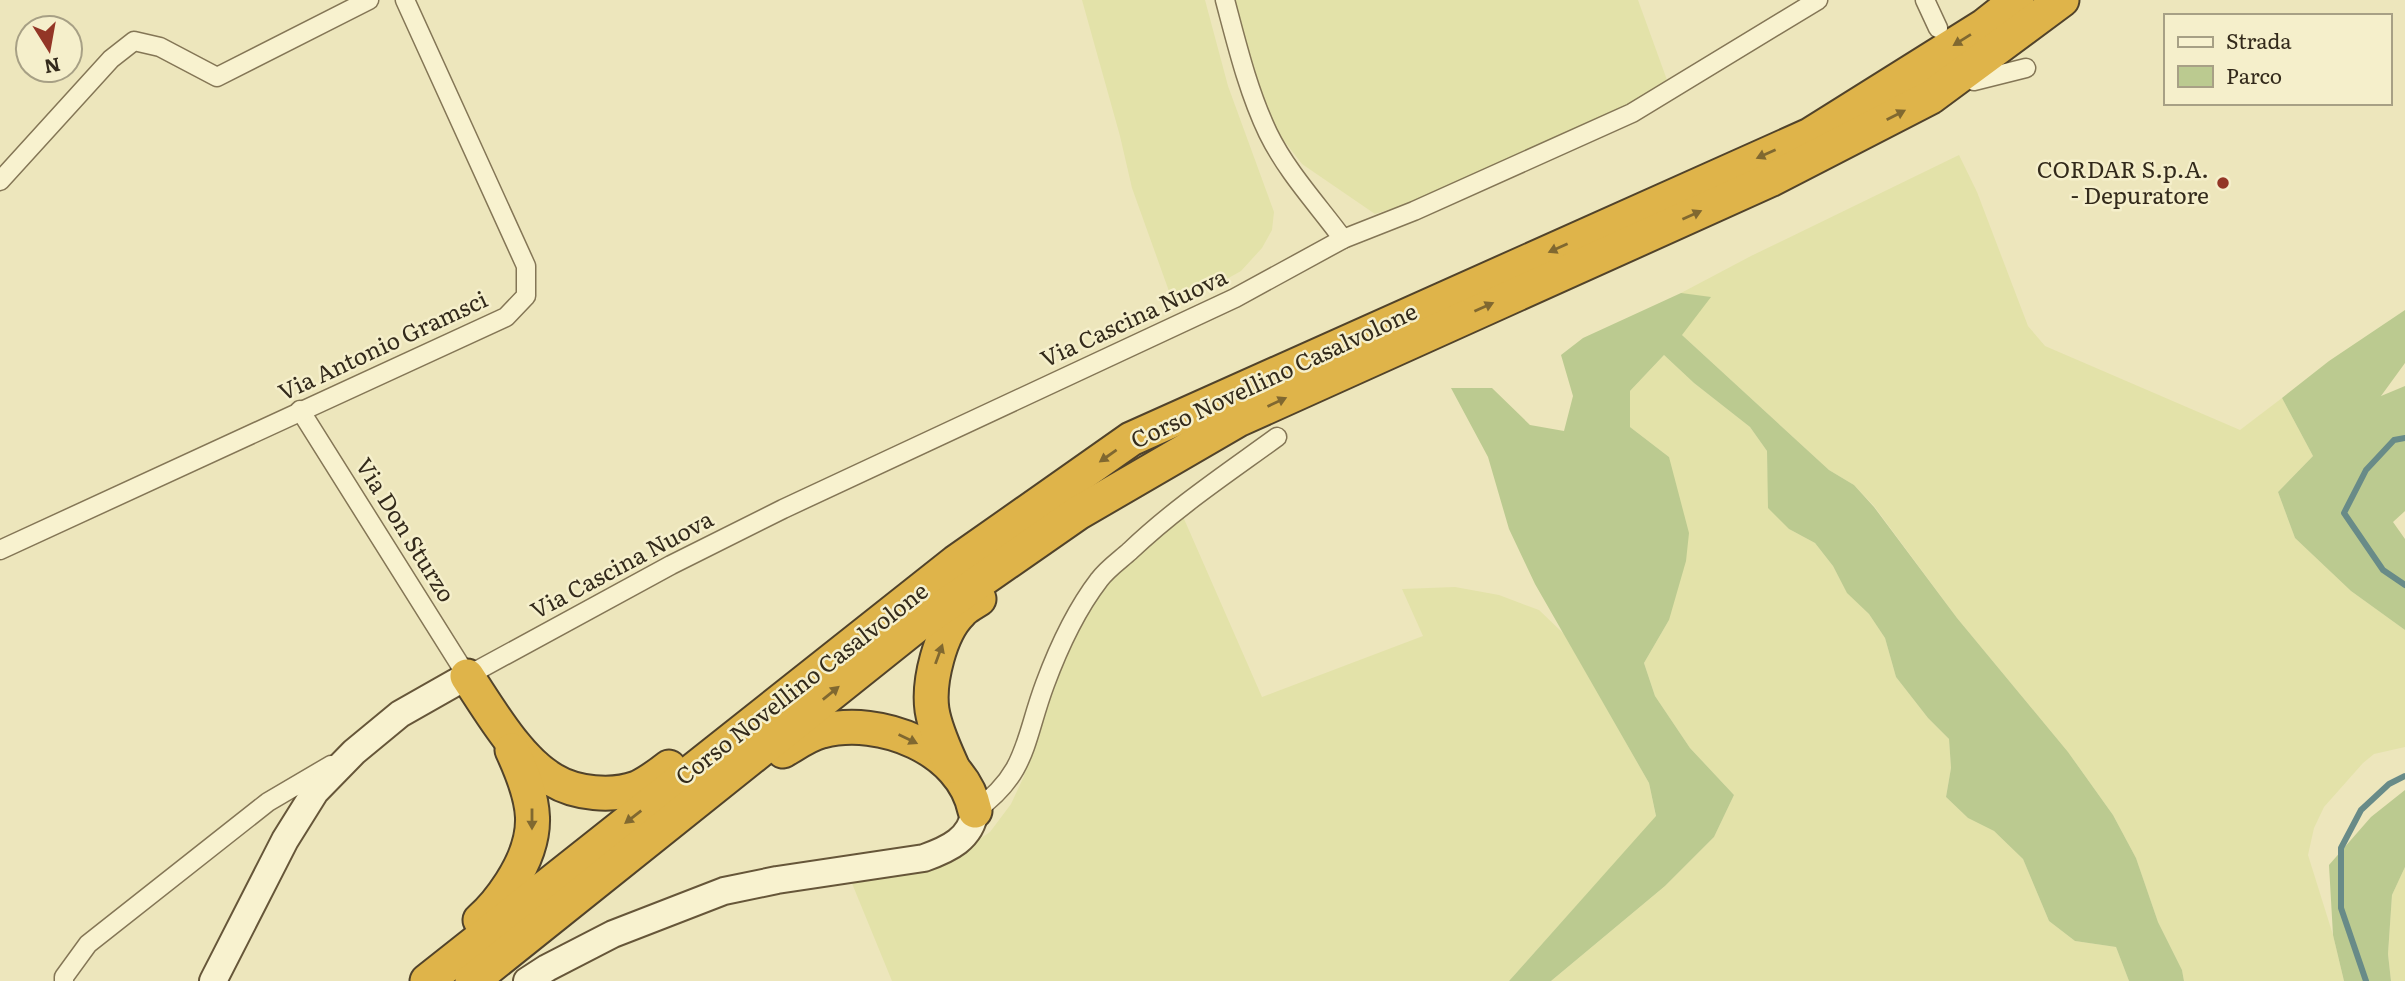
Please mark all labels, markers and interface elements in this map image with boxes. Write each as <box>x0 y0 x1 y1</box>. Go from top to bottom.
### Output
north arrow <box>14 14 84 84</box>
legend <box>2164 14 2391 105</box>
text: Strada <box>2226 24 2292 55</box>
one-way arrow <box>1953 33 1972 46</box>
text: N <box>42 51 63 82</box>
text: Parco <box>2226 59 2282 90</box>
one-way arrow <box>1886 109 1906 120</box>
one-way arrow <box>1756 148 1776 160</box>
place label: CORDAR S.p.A. - Depuratore <box>2037 151 2209 211</box>
marker: CORDAR S.p.A. - Depuratore <box>2215 175 2231 191</box>
one-way arrow <box>1682 209 1703 220</box>
one-way arrow <box>1548 243 1569 254</box>
street label: Via Cascina Nuova <box>1034 258 1233 374</box>
street label: Via Antonio Gramsci <box>272 281 493 408</box>
street label: Corso Novellino Casalvolone <box>1124 293 1422 456</box>
one-way arrow <box>1474 301 1494 313</box>
one-way arrow <box>1267 396 1287 408</box>
one-way arrow <box>1099 449 1117 463</box>
street label: Via Don Sturzo <box>349 450 465 608</box>
street label: Via Cascina Nuova <box>524 500 719 626</box>
street label: Corso Novellino Casalvolone <box>667 573 934 792</box>
one-way arrow <box>934 643 945 664</box>
one-way arrow <box>822 686 840 701</box>
one-way arrow <box>898 733 918 745</box>
one-way arrow <box>526 808 538 830</box>
one-way arrow <box>625 810 643 825</box>

